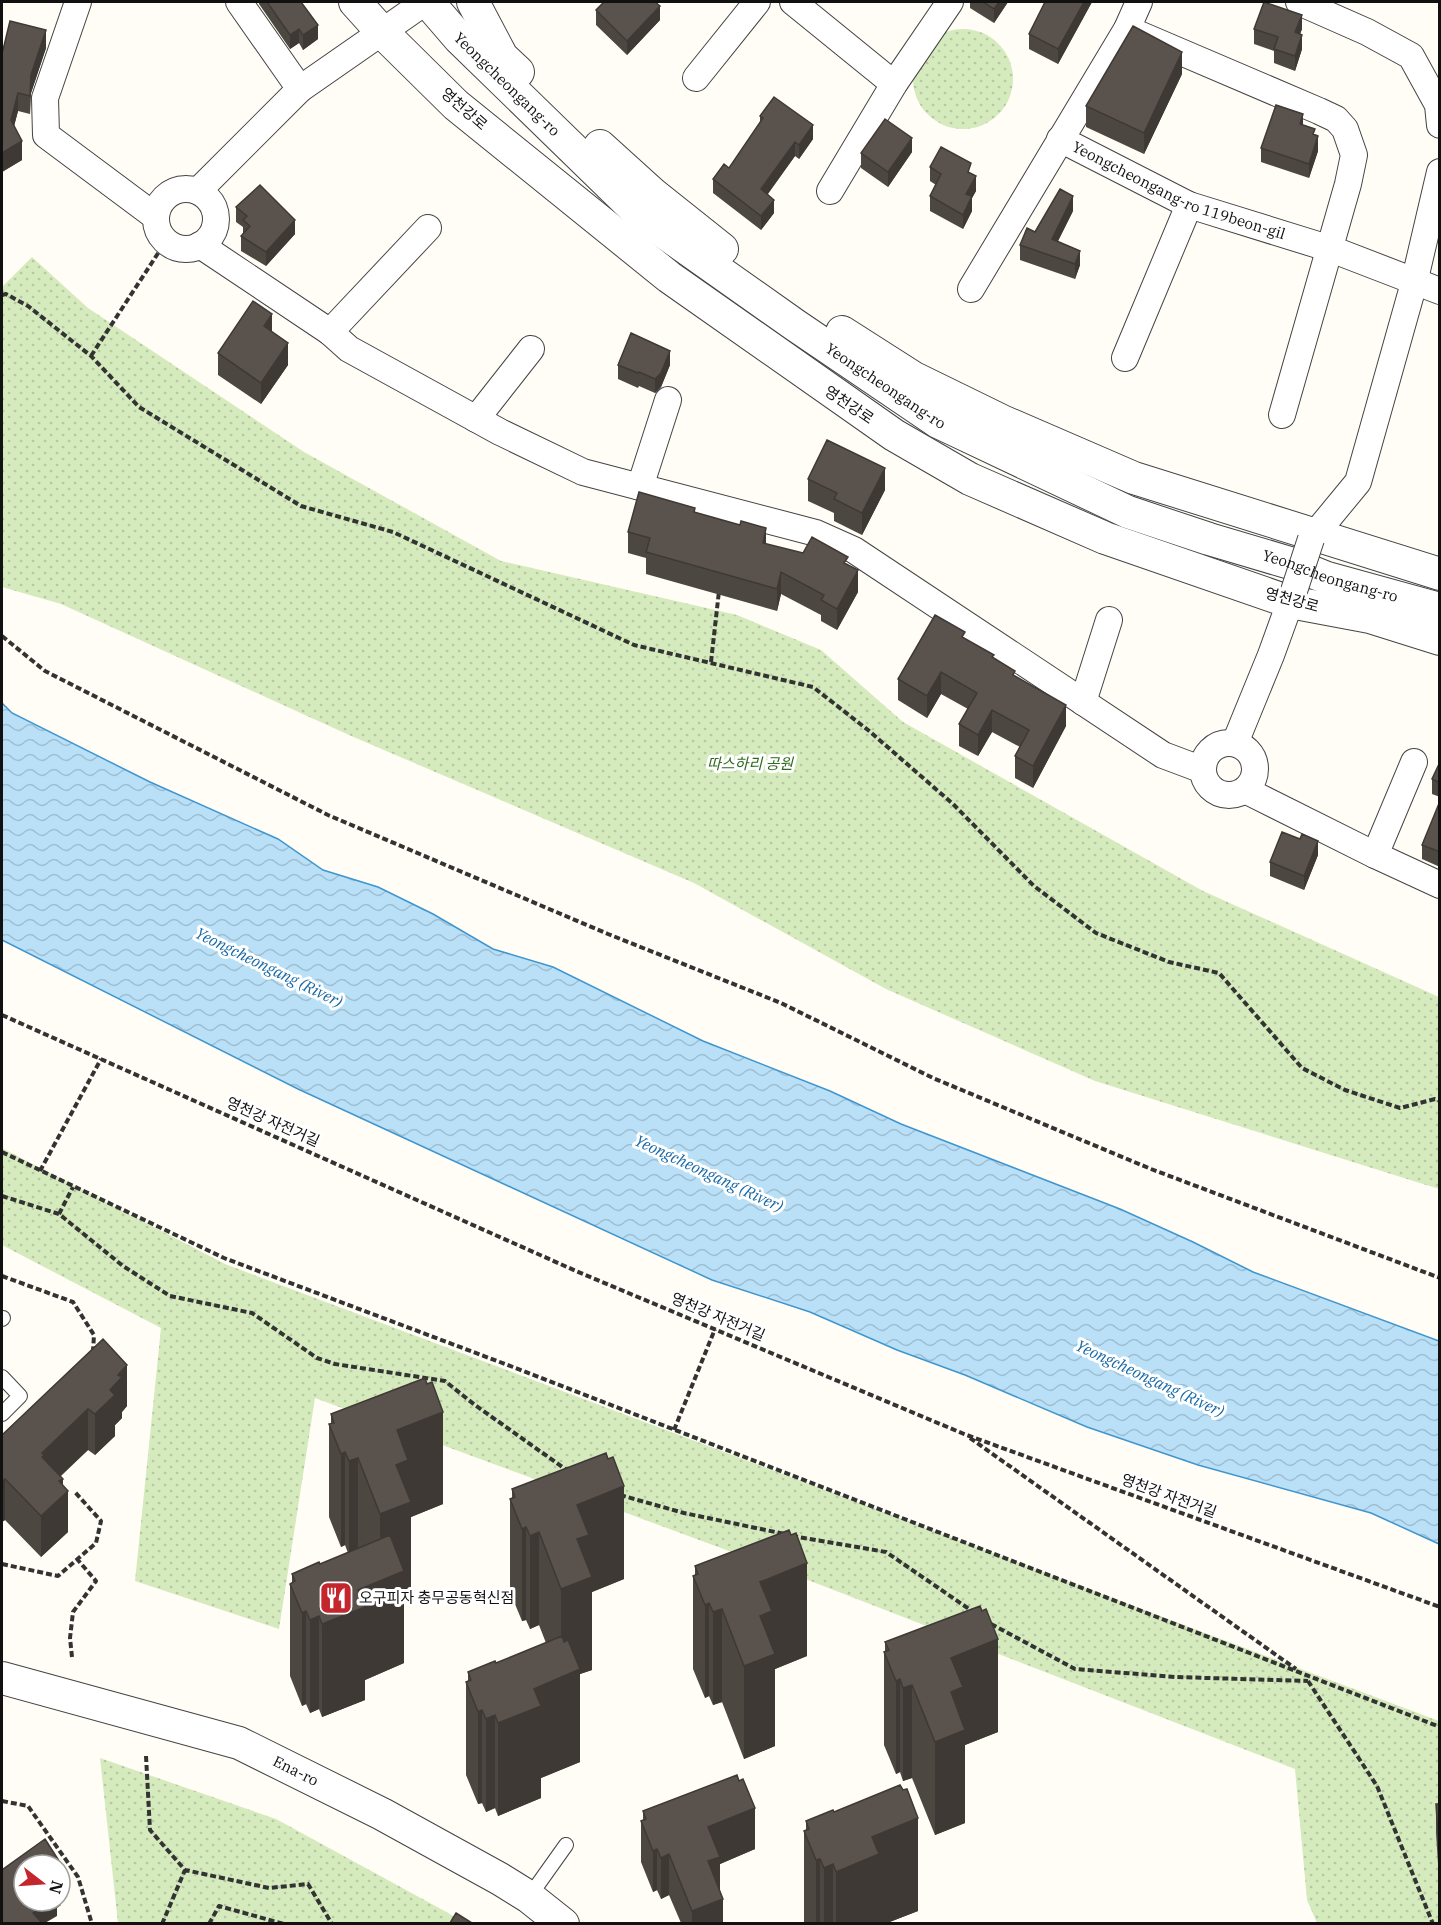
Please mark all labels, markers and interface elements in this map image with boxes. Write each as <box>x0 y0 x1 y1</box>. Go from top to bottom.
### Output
street label: Yeongcheongang-ro <box>450 28 564 140</box>
street label: 영천강로 <box>437 83 491 134</box>
street label: Yeongcheongang-ro 119beon-gil <box>1069 137 1288 243</box>
street label: Yeongcheongang-ro <box>822 338 949 433</box>
street label: 영천강로 <box>821 381 877 428</box>
street label: Yeongcheongang-ro <box>1260 545 1400 606</box>
street label: 영천강로 <box>1263 583 1321 616</box>
park label: 따스하리 공원 <box>707 754 794 773</box>
water label: Yeongcheongang (River) <box>192 923 346 1011</box>
street label: 영천강 자전거길 <box>224 1093 323 1151</box>
water label: Yeongcheongang (River) <box>632 1130 786 1216</box>
street label: 영천강 자전거길 <box>668 1288 768 1345</box>
water label: Yeongcheongang (River) <box>1073 1335 1227 1421</box>
street label: 영천강 자전거길 <box>1119 1469 1219 1522</box>
restaurant icon: 오구피자 충무공동혁신점 <box>318 1580 354 1616</box>
place label: 오구피자 충무공동혁신점 <box>359 1588 514 1607</box>
street label: Ena-ro <box>270 1751 322 1790</box>
north arrow <box>12 1853 72 1913</box>
text: N <box>45 1878 68 1896</box>

